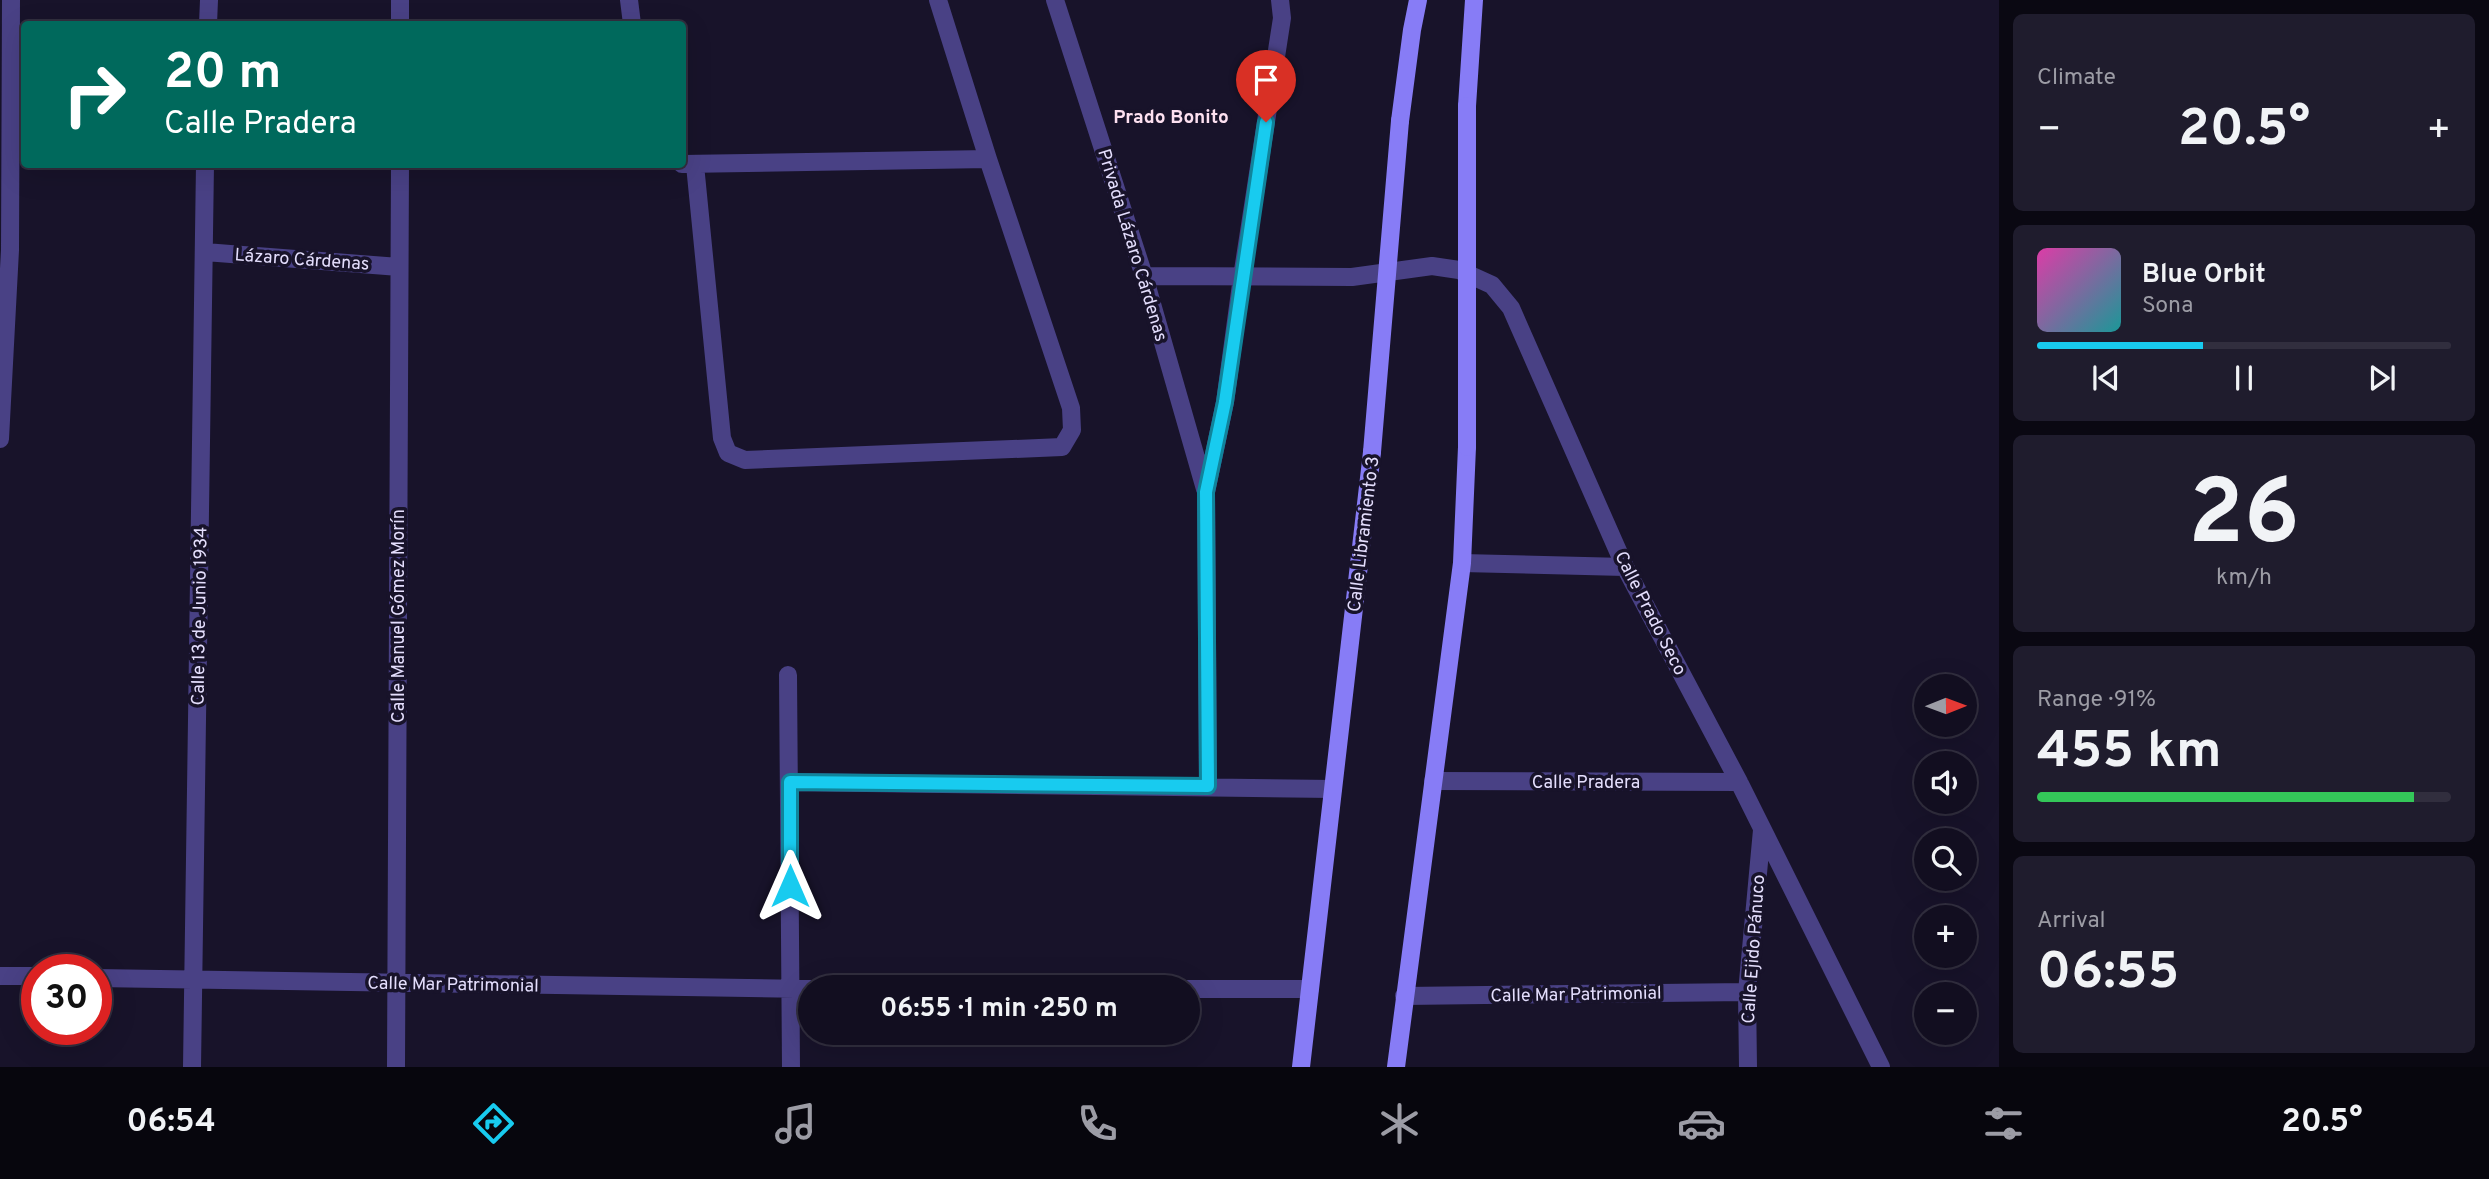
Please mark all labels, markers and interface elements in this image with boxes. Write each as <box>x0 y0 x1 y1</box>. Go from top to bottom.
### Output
text: 20 m <box>164 44 281 106</box>
icon: right <box>49 49 140 140</box>
pin <box>1236 50 1296 122</box>
icon: arrive <box>1247 61 1285 99</box>
text: Climate <box>2037 64 2116 93</box>
text: 20.5° <box>2178 98 2310 164</box>
text: Calle Pradera <box>164 105 356 145</box>
district label: Prado Bonito <box>1113 106 1229 130</box>
text: − <box>2037 107 2062 156</box>
text: + <box>2426 107 2451 156</box>
street label: Privada Lázaro Cárdenas <box>1091 146 1172 345</box>
street label: Lázaro Cárdenas <box>234 244 370 277</box>
text: Blue Orbit <box>2142 259 2266 292</box>
text: Sona <box>2142 292 2193 321</box>
icon: previous <box>2087 359 2125 397</box>
icon: pause <box>2225 359 2263 397</box>
icon: next <box>2363 359 2401 397</box>
street label: Calle Libramiento 3 <box>1344 455 1385 613</box>
text: 26 <box>2188 461 2300 576</box>
street label: Calle Manuel Gómez Morín <box>388 509 411 723</box>
street label: Calle 13 de Junio 1934 <box>187 526 214 706</box>
street label: Calle Prado Seco <box>1608 548 1691 680</box>
text: km/h <box>2216 564 2272 593</box>
north arrow <box>1914 674 1978 737</box>
map controls <box>1914 674 1977 1045</box>
text: Range · 91% <box>2037 686 2156 715</box>
text: 455 km <box>2037 720 2222 786</box>
button: sound <box>1914 751 1977 814</box>
street label: Calle Pradera <box>1532 772 1640 795</box>
button: search <box>1914 828 1977 891</box>
position arrow <box>753 849 827 923</box>
street label: Calle Ejido Pánuco <box>1738 874 1771 1024</box>
button: + <box>1914 905 1977 968</box>
text: Arrival <box>2037 907 2106 936</box>
text: 06:55 <box>2037 941 2179 1007</box>
speed limit sign: 30 <box>21 954 112 1045</box>
street label: Calle Mar Patrimonial <box>367 973 539 998</box>
button: − <box>1914 982 1977 1045</box>
street label: Calle Mar Patrimonial <box>1490 983 1662 1008</box>
text: 06:55 · 1 min · 250 m <box>880 993 1118 1026</box>
icon: directions <box>469 1099 518 1148</box>
icon: music <box>771 1099 820 1148</box>
icon: phone <box>1073 1099 1122 1148</box>
icon: climate <box>1375 1099 1424 1148</box>
icon: car <box>1677 1099 1726 1148</box>
icon: filters <box>1979 1099 2028 1148</box>
text: 06:54 <box>127 1103 216 1143</box>
text: 20.5° <box>2281 1103 2362 1143</box>

